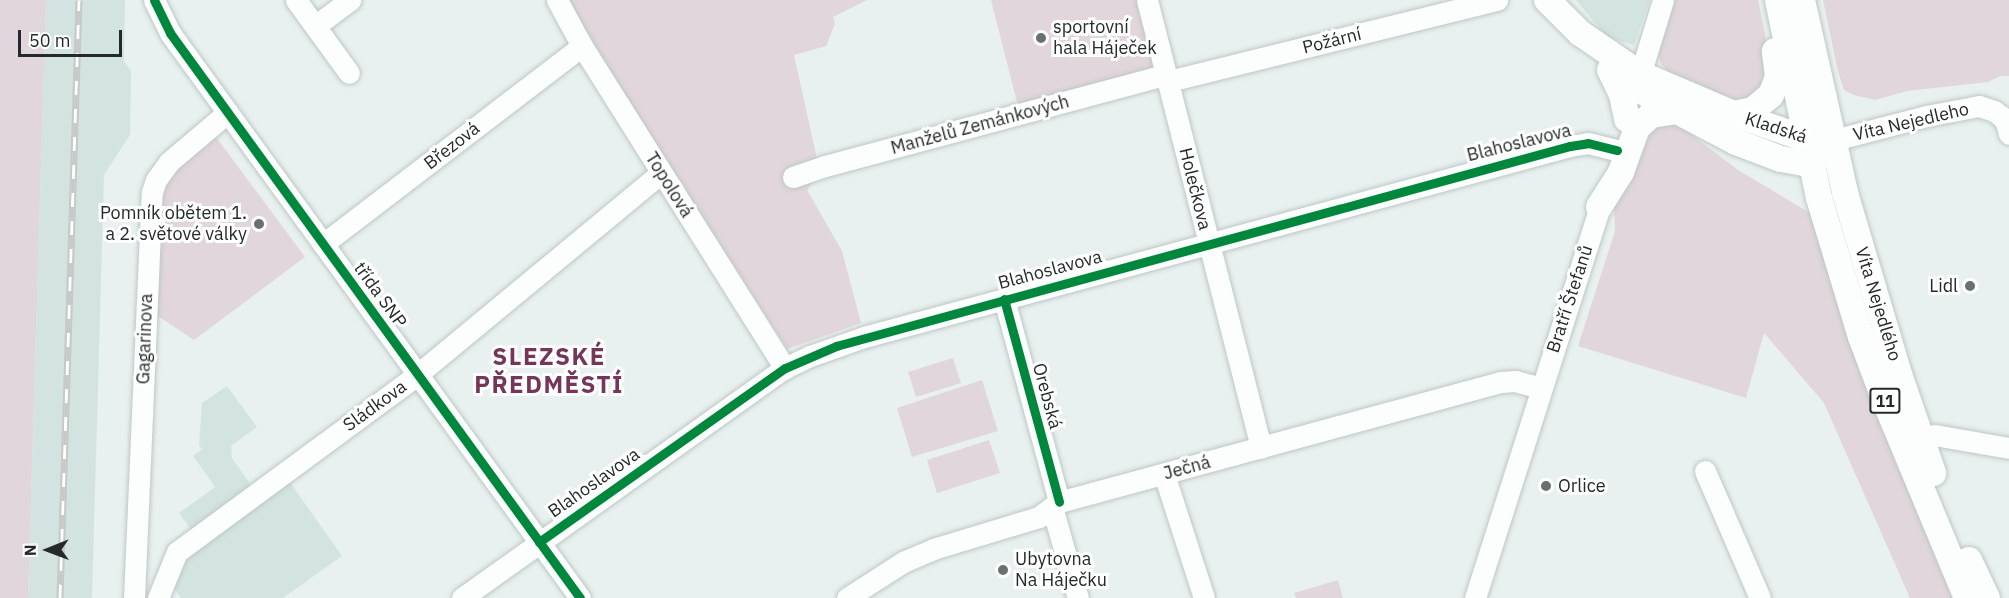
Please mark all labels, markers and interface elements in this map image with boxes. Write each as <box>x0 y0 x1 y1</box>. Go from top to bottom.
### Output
place label: sportovní hala Háječek <box>1053 17 1157 60</box>
scale bar <box>21 18 124 56</box>
street label: Požární <box>1300 23 1364 59</box>
text: 50 m <box>29 29 71 52</box>
marker: sportovní hala Háječek <box>1034 31 1048 45</box>
street label: Manželů Zemánkových <box>888 91 1072 159</box>
street label: Víta Nejedleho <box>1851 98 1971 146</box>
street label: Kladská <box>1742 108 1810 148</box>
street label: Březová <box>420 118 484 174</box>
street label: Blahoslavova <box>1465 120 1573 166</box>
street label: Holečkova <box>1174 146 1216 232</box>
street label: Topolová <box>641 148 697 222</box>
place label: Pomník obětem 1. a 2. světové války <box>100 203 247 246</box>
marker: Pomník obětem 1. a 2. světové války <box>252 217 266 231</box>
street label: Bratří Štefanů <box>1542 242 1598 356</box>
street label: Víta Nejedlého <box>1850 244 1906 364</box>
street label: Blahoslavova <box>996 246 1104 294</box>
street label: třída SNP <box>349 258 411 332</box>
place label: Lidl <box>1929 275 1958 297</box>
marker: Lidl <box>1963 279 1977 293</box>
street label: Gagarinova <box>133 293 157 385</box>
district label: SLEZSKÉ PŘEDMĚSTÍ <box>474 343 624 399</box>
street label: Orebská <box>1028 361 1066 431</box>
street label: Sládkova <box>339 376 411 436</box>
road number: 11 <box>1868 388 1902 414</box>
street label: Blahoslavova <box>544 444 644 522</box>
street label: Ječná <box>1161 451 1213 485</box>
place label: Orlice <box>1558 475 1606 497</box>
marker: Orlice <box>1539 479 1553 493</box>
north arrow <box>18 520 78 580</box>
text: N <box>20 544 40 556</box>
place label: Ubytovna Na Háječku <box>1015 549 1107 592</box>
marker: Ubytovna Na Háječku <box>996 563 1010 577</box>

